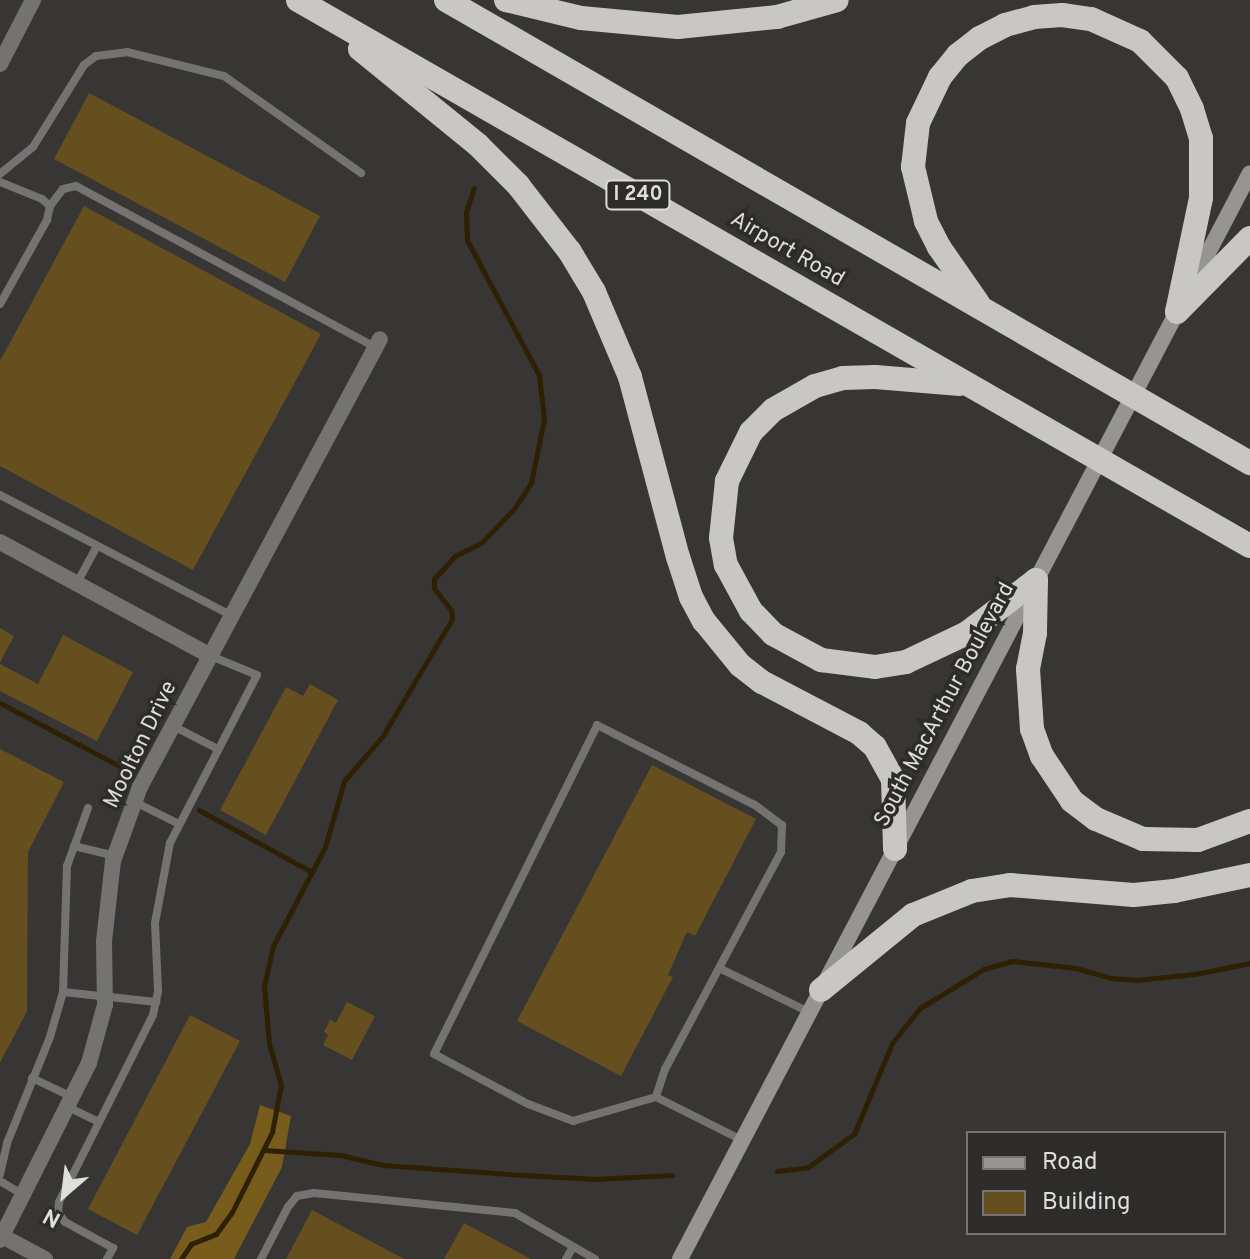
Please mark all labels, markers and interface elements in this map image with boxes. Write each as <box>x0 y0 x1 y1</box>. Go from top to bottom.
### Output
road number: I 240 <box>604 179 672 211</box>
street label: Airport Road <box>725 207 849 293</box>
street label: South MacArthur Boulevard <box>869 578 1021 832</box>
street label: Moolton Drive <box>99 677 183 813</box>
legend <box>966 1131 1226 1235</box>
text: Road <box>1042 1148 1098 1178</box>
north arrow <box>24 1155 104 1235</box>
text: Building <box>1042 1188 1131 1218</box>
text: N <box>39 1201 66 1232</box>

